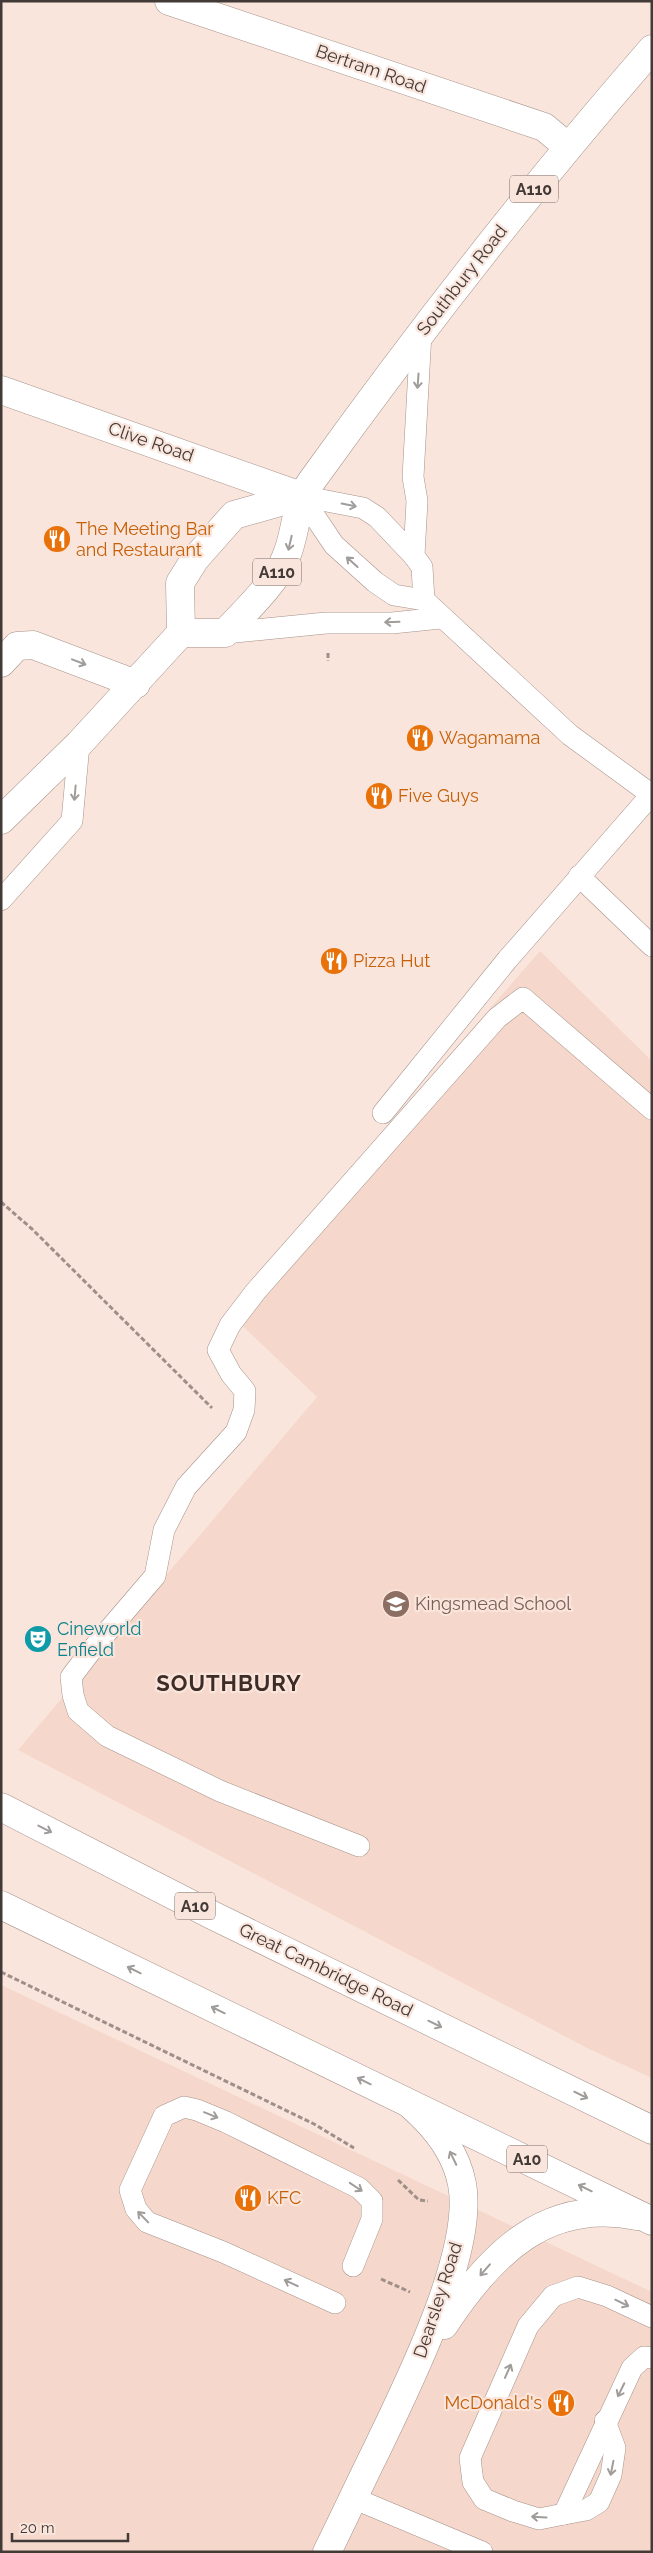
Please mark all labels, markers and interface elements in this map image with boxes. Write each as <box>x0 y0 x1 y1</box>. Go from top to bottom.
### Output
street label: Bertram Road <box>313 40 429 97</box>
road number: A110 <box>510 175 558 202</box>
street label: Southbury Road <box>412 220 511 339</box>
one-way arrow <box>413 373 422 389</box>
street label: Clive Road <box>106 417 197 466</box>
one-way arrow <box>340 501 356 511</box>
place label: The Meeting Bar and Restaurant <box>76 518 214 560</box>
restaurant icon: The Meeting Bar and Restaurant <box>42 524 72 554</box>
one-way arrow <box>285 535 294 551</box>
one-way arrow <box>346 556 359 568</box>
road number: A110 <box>253 558 301 586</box>
one-way arrow <box>385 618 401 627</box>
one-way arrow <box>71 658 86 667</box>
restaurant icon: Wagamama <box>405 723 435 753</box>
place label: Wagamama <box>439 727 540 748</box>
restaurant icon: Five Guys <box>364 781 394 811</box>
one-way arrow <box>70 785 79 801</box>
place label: Five Guys <box>398 785 479 806</box>
restaurant icon: Pizza Hut <box>319 946 349 976</box>
place label: Pizza Hut <box>353 950 430 971</box>
school or university icon: Kingsmead School <box>381 1589 411 1619</box>
place label: Kingsmead School <box>415 1593 571 1614</box>
place label: Cineworld Enfield <box>57 1618 142 1660</box>
theatre icon: Cineworld Enfield <box>23 1624 53 1654</box>
district label: SOUTHBURY <box>156 1670 302 1696</box>
one-way arrow <box>37 1824 52 1834</box>
road number: A10 <box>175 1892 215 1920</box>
street label: Great Cambridge Road <box>236 1918 416 2021</box>
one-way arrow <box>127 1965 142 1974</box>
one-way arrow <box>211 2005 226 2015</box>
one-way arrow <box>427 2020 442 2029</box>
one-way arrow <box>357 2076 372 2086</box>
one-way arrow <box>573 2091 588 2101</box>
one-way arrow <box>203 2111 218 2121</box>
road number: A10 <box>507 2146 547 2172</box>
one-way arrow <box>448 2151 457 2166</box>
restaurant icon: KFC <box>233 2183 263 2213</box>
one-way arrow <box>349 2183 363 2193</box>
one-way arrow <box>578 2183 593 2192</box>
place label: KFC <box>267 2187 301 2208</box>
one-way arrow <box>137 2210 149 2223</box>
street label: Dearsley Road <box>409 2239 466 2360</box>
one-way arrow <box>479 2263 491 2276</box>
one-way arrow <box>283 2277 298 2287</box>
one-way arrow <box>614 2299 629 2308</box>
one-way arrow <box>503 2364 513 2379</box>
one-way arrow <box>616 2382 626 2397</box>
restaurant icon: McDonald's <box>546 2388 576 2418</box>
place label: McDonald's <box>444 2392 542 2413</box>
one-way arrow <box>606 2459 616 2475</box>
scale bar <box>12 2510 129 2542</box>
one-way arrow <box>532 2512 548 2521</box>
text: 20 m <box>20 2519 55 2537</box>

